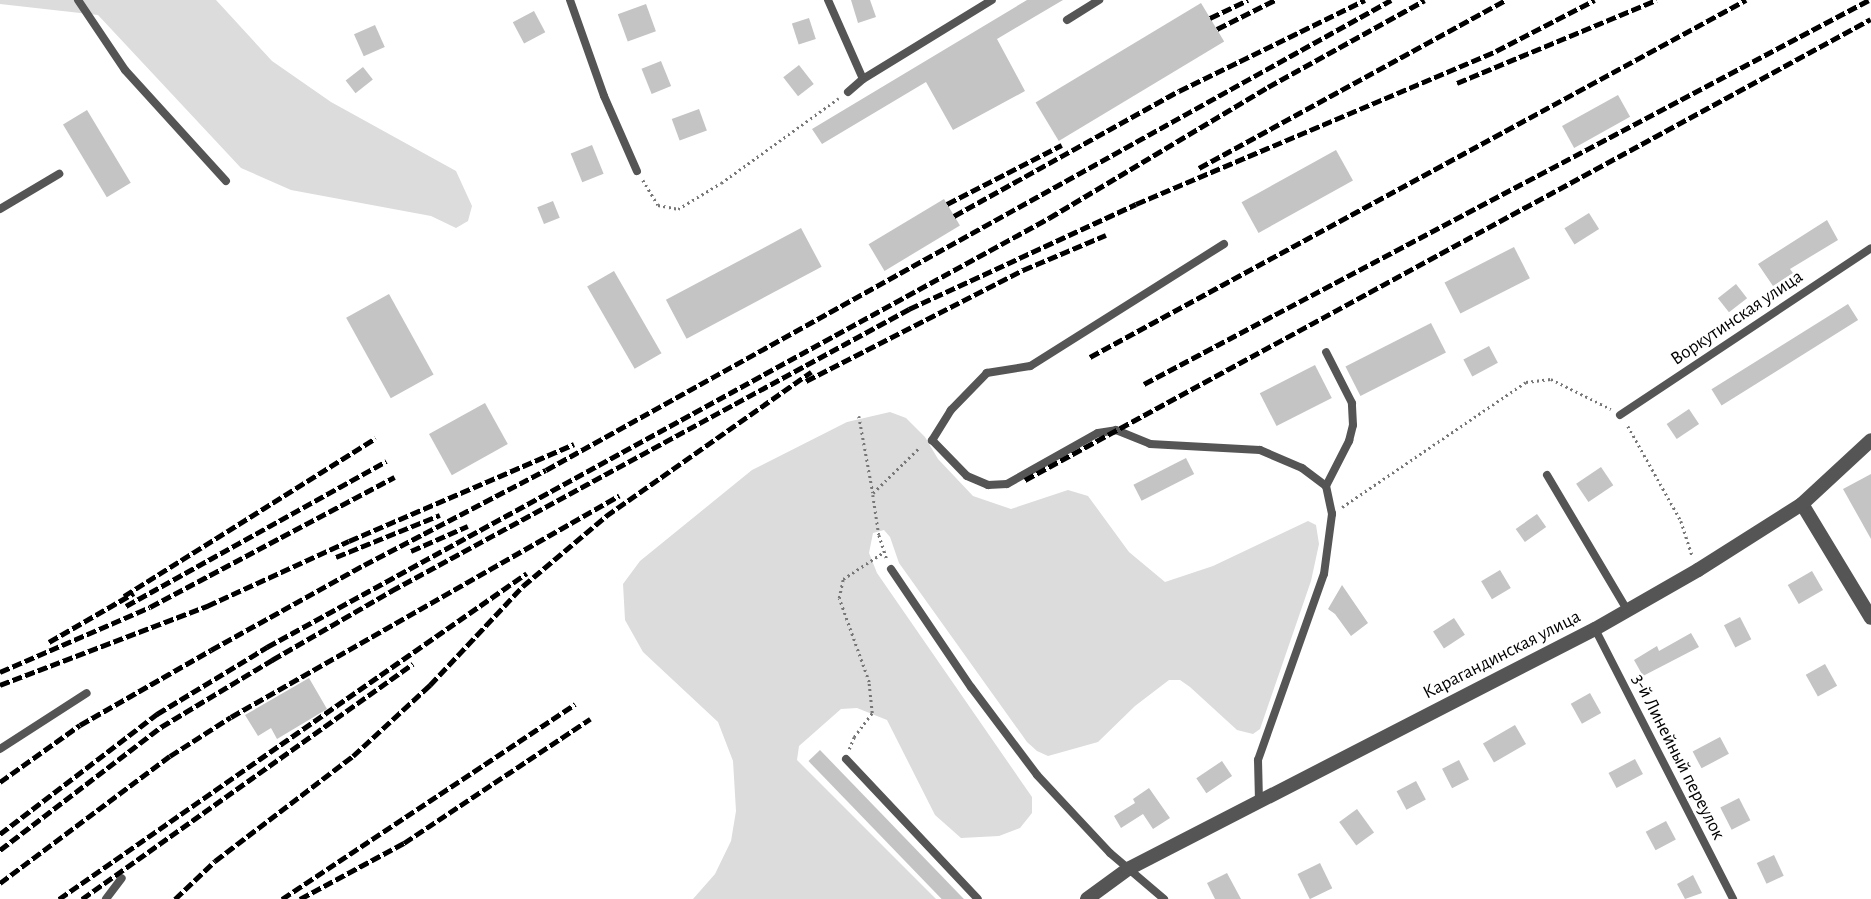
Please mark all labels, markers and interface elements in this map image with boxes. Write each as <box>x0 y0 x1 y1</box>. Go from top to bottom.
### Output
street label: Воркутинская улица <box>1667 265 1807 371</box>
street label: Карагандинская улица <box>1419 605 1585 705</box>
street label: 3-й Линейный переулок <box>1626 670 1730 844</box>

